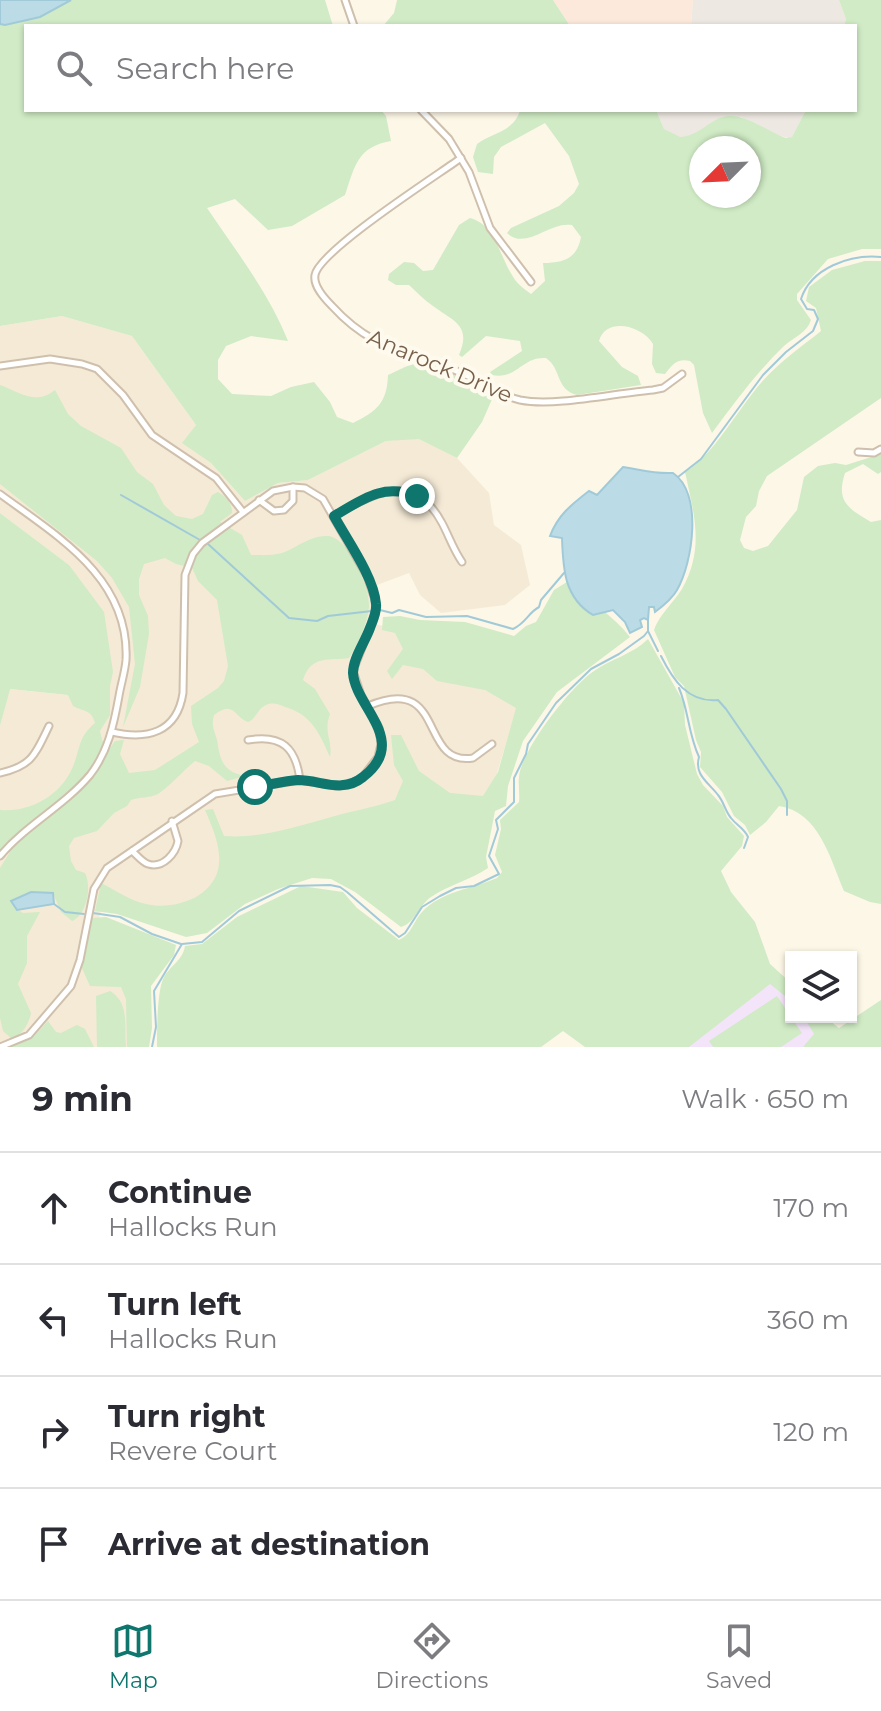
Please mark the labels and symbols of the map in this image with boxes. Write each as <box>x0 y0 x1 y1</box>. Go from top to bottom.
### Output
north arrow <box>689 136 761 208</box>
street label: Anarock Drive <box>364 323 516 409</box>
route end <box>399 478 435 514</box>
route start <box>237 769 273 805</box>

